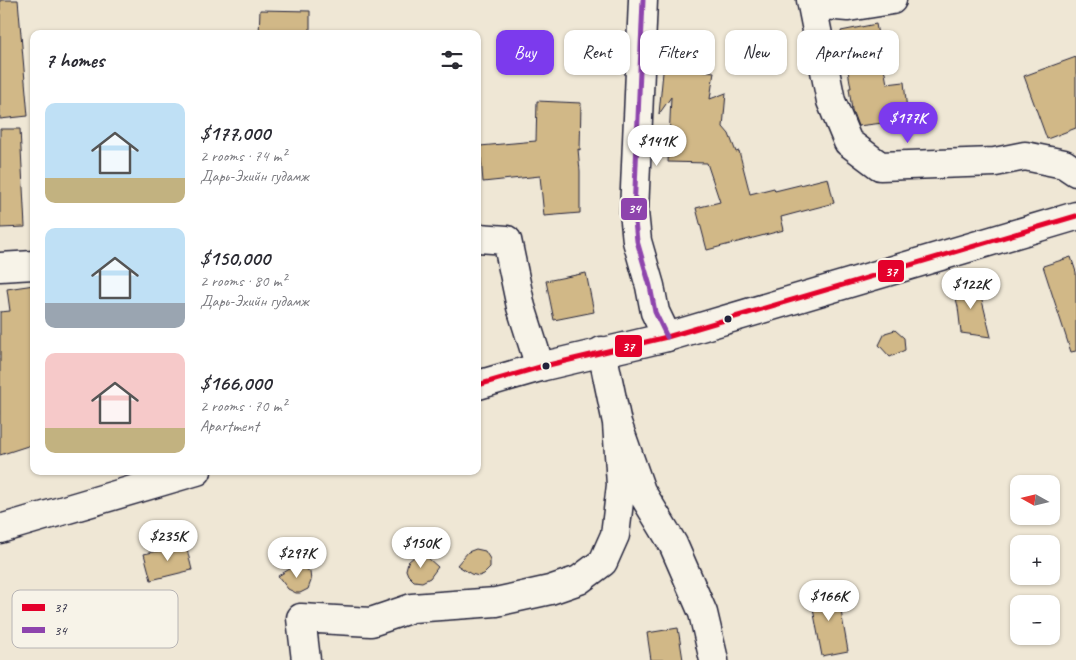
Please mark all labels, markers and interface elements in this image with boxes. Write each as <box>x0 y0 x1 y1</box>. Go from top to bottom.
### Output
chip: Buy <box>496 30 554 75</box>
chip: Rent <box>564 30 630 75</box>
chip: Filters <box>640 30 715 75</box>
chip: New <box>725 30 787 75</box>
chip: Apartment <box>797 30 899 75</box>
icon: filters <box>438 46 466 74</box>
text: 7 homes <box>45 47 104 73</box>
pin: $177K <box>873 102 943 144</box>
text: $177K <box>890 108 926 128</box>
text: $177,000 <box>200 120 270 146</box>
icon: home <box>85 123 145 183</box>
pin: $141K <box>622 124 692 167</box>
text: $141K <box>639 131 675 151</box>
text: 2 rooms · 74 m² <box>200 146 286 166</box>
text: Дарь-Эхийн гудамж <box>200 166 308 186</box>
line badge: 34 <box>620 197 648 221</box>
text: 34 <box>628 200 642 217</box>
text: $150,000 <box>200 245 270 271</box>
icon: home <box>85 248 145 308</box>
line badge: 37 <box>877 259 905 283</box>
text: 37 <box>885 263 899 280</box>
pin: $122K <box>936 268 1006 310</box>
text: 2 rooms · 80 m² <box>200 271 286 291</box>
text: $122K <box>953 274 989 294</box>
text: Дарь-Эхийн гудамж <box>200 291 308 311</box>
unlabelled marker <box>723 314 733 324</box>
line badge: 37 <box>614 334 643 358</box>
text: 37 <box>622 338 636 355</box>
unlabelled marker <box>541 361 551 371</box>
text: $166,000 <box>200 370 271 396</box>
icon: home <box>85 373 145 433</box>
text: 2 rooms · 70 m² <box>200 396 286 416</box>
text: Apartment <box>200 416 259 436</box>
north arrow <box>1010 475 1060 525</box>
map controls <box>1010 475 1060 645</box>
pin: $235K <box>133 520 203 562</box>
text: $235K <box>150 526 186 546</box>
pin: $150K <box>386 526 456 569</box>
text: $150K <box>403 533 439 553</box>
button: + <box>1010 535 1060 585</box>
pin: $297K <box>262 536 332 579</box>
text: $297K <box>279 543 315 563</box>
pin: $166K <box>794 580 864 622</box>
text: $166K <box>810 586 848 606</box>
legend <box>12 590 178 648</box>
button: − <box>1010 595 1060 645</box>
text: 37 <box>54 599 67 616</box>
text: 34 <box>54 622 68 639</box>

